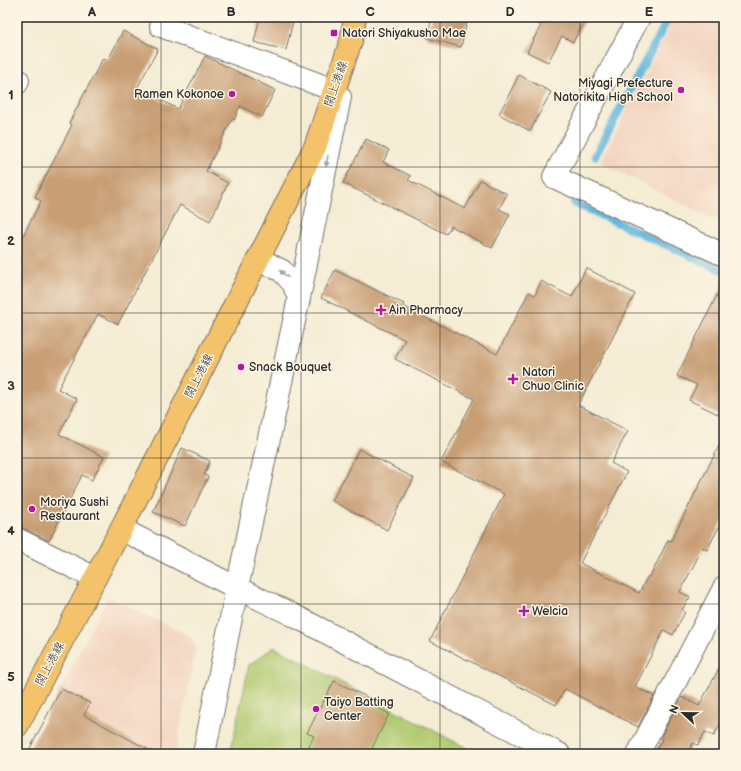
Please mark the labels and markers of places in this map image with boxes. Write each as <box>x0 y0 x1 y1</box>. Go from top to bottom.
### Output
place label: Natori Shiyakusho Mae <box>342 26 466 41</box>
marker: Natori Shiyakusho Mae <box>329 28 339 38</box>
place label: Miyagi Prefecture Natorikita High School <box>553 76 673 105</box>
marker: Miyagi Prefecture Natorikita High School <box>676 85 686 95</box>
place label: Ramen Kokonoe <box>134 87 224 102</box>
marker: Ramen Kokonoe <box>227 89 237 99</box>
place label: Ain Pharmacy <box>389 303 463 318</box>
marker: Ain Pharmacy <box>376 305 386 315</box>
place label: Snack Bouquet <box>249 360 332 375</box>
marker: Snack Bouquet <box>236 362 246 372</box>
place label: Natori Chuo Clinic <box>522 365 584 394</box>
marker: Natori Chuo Clinic <box>507 373 519 385</box>
place label: Moriya Sushi Restaurant <box>40 495 109 524</box>
marker: Moriya Sushi Restaurant <box>27 504 37 514</box>
place label: Welcia <box>532 604 568 619</box>
marker: Welcia <box>519 606 529 616</box>
place label: Taiyo Batting Center <box>324 695 394 724</box>
marker: Taiyo Batting Center <box>311 704 321 714</box>

